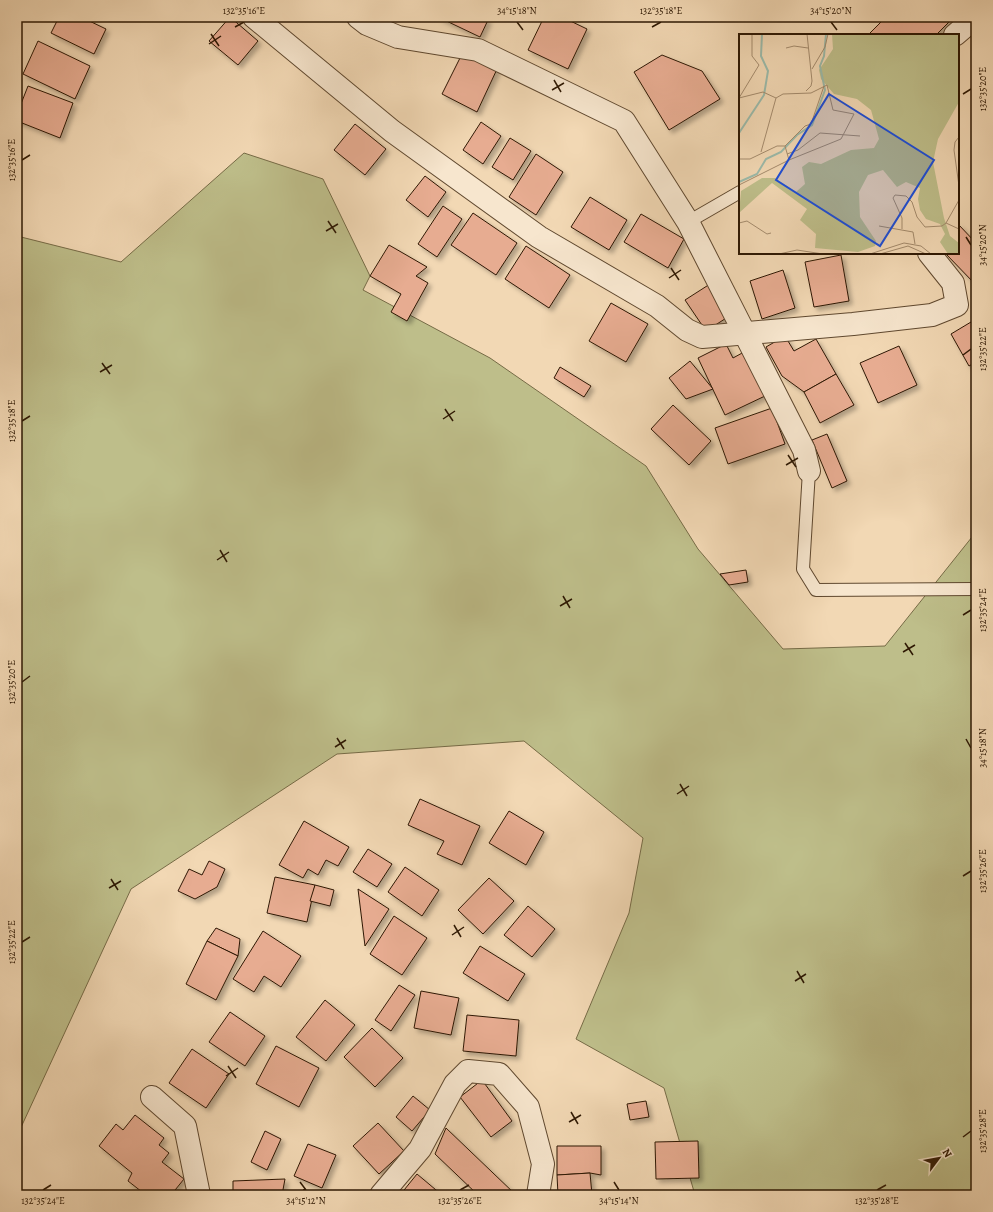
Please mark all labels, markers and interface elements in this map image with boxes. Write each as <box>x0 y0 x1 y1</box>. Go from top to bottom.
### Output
text: 132°35'16"E <box>223 4 265 17</box>
text: 34°15'18"N <box>497 4 537 17</box>
text: 132°35'18"E <box>640 4 682 17</box>
text: 34°15'20"N <box>810 4 852 17</box>
inset map <box>739 34 959 254</box>
text: 132°35'20"E <box>976 67 989 111</box>
text: 132°35'16"E <box>5 139 18 181</box>
text: 34°15'20"N <box>976 224 989 266</box>
text: 132°35'22"E <box>976 327 989 371</box>
text: 132°35'18"E <box>5 400 18 442</box>
text: 132°35'24"E <box>976 588 989 632</box>
text: 132°35'20"E <box>5 660 18 704</box>
text: 34°15'18"N <box>976 728 989 768</box>
text: 132°35'26"E <box>976 849 989 893</box>
text: 132°35'22"E <box>5 920 18 964</box>
text: 132°35'28"E <box>976 1109 989 1153</box>
north arrow <box>919 1138 959 1178</box>
text: N <box>939 1146 956 1160</box>
text: 132°35'24"E <box>21 1194 65 1207</box>
text: 34°15'12"N <box>286 1194 326 1207</box>
text: 132°35'26"E <box>438 1194 482 1207</box>
text: 34°15'14"N <box>599 1194 639 1207</box>
text: 132°35'28"E <box>855 1194 899 1207</box>

